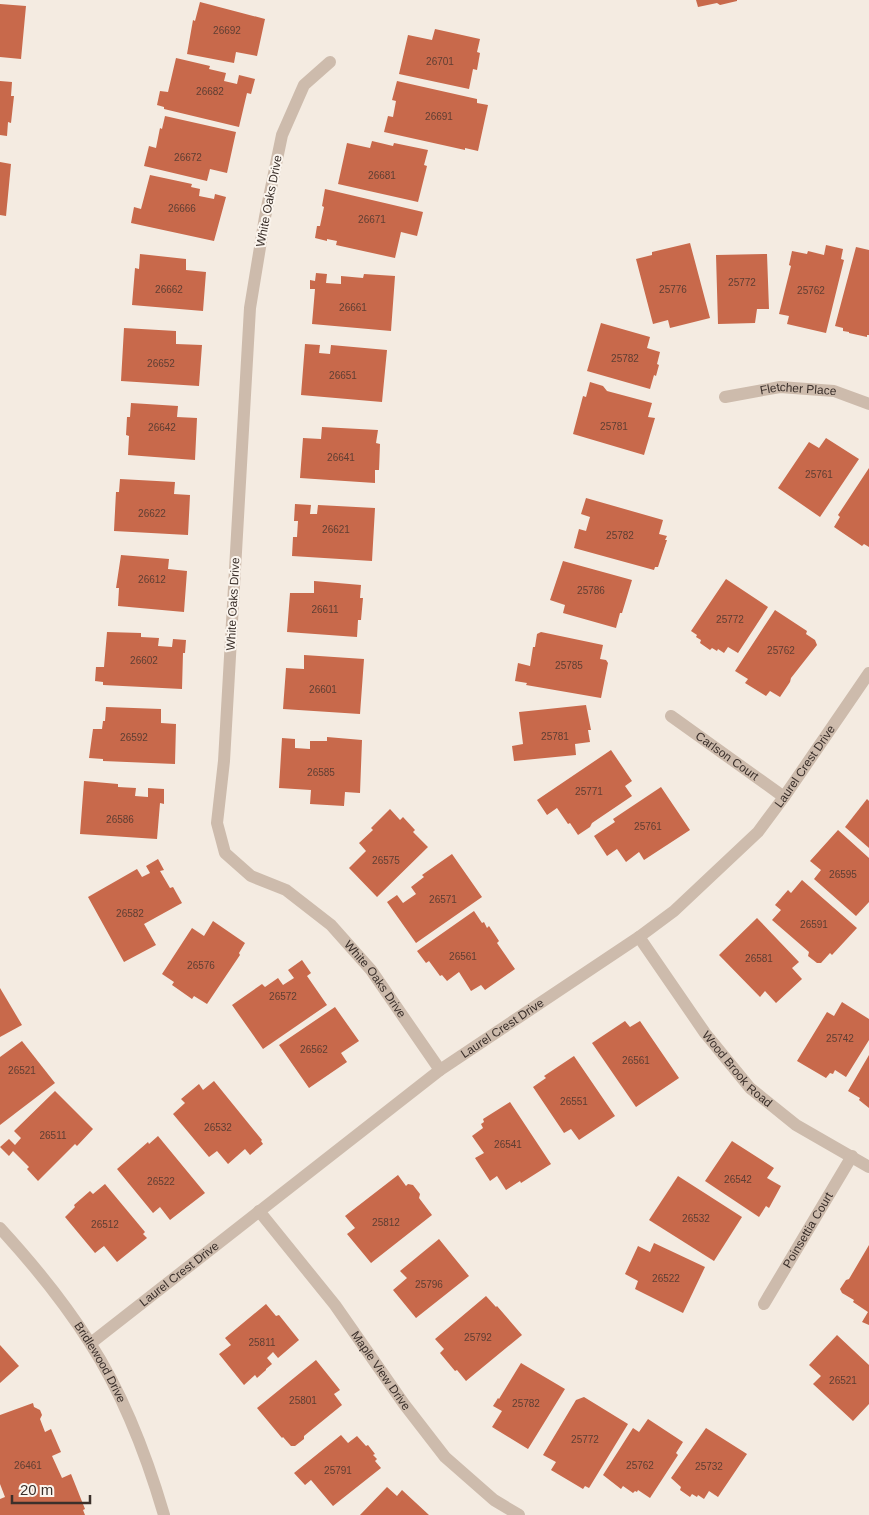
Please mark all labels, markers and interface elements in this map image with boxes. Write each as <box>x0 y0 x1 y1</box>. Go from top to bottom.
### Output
house number: 26692 <box>213 25 241 36</box>
house number: 26701 <box>426 56 454 67</box>
house number: 26682 <box>196 86 224 97</box>
house number: 26691 <box>425 111 453 122</box>
house number: 26672 <box>174 152 202 163</box>
street label: White Oaks Drive <box>253 154 285 248</box>
house number: 26681 <box>368 170 396 181</box>
house number: 26666 <box>168 203 196 214</box>
house number: 26671 <box>358 214 386 225</box>
house number: 25772 <box>728 277 756 288</box>
house number: 26662 <box>155 284 183 295</box>
house number: 25776 <box>659 284 687 295</box>
house number: 25762 <box>797 285 825 296</box>
house number: 26661 <box>339 302 367 313</box>
house number: 25782 <box>611 353 639 364</box>
house number: 26652 <box>147 358 175 369</box>
house number: 26651 <box>329 370 357 381</box>
street label: Fletcher Place <box>759 380 837 398</box>
house number: 25781 <box>600 421 628 432</box>
house number: 26642 <box>148 422 176 433</box>
house number: 26641 <box>327 452 355 463</box>
house number: 25761 <box>805 469 833 480</box>
house number: 26622 <box>138 508 166 519</box>
house number: 26621 <box>322 524 350 535</box>
house number: 25782 <box>606 530 634 541</box>
street label: White Oaks Drive <box>224 557 242 651</box>
house number: 26612 <box>138 574 166 585</box>
house number: 25786 <box>577 585 605 596</box>
house number: 26611 <box>311 604 339 615</box>
house number: 25772 <box>716 614 744 625</box>
house number: 25762 <box>767 645 795 656</box>
house number: 26602 <box>130 655 158 666</box>
house number: 25785 <box>555 660 583 671</box>
house number: 26601 <box>309 684 337 695</box>
street label: Laurel Crest Drive <box>772 722 838 810</box>
street label: Carlson Court <box>693 729 762 784</box>
house number: 25781 <box>541 731 569 742</box>
house number: 26592 <box>120 732 148 743</box>
house number: 26585 <box>307 767 335 778</box>
house number: 25771 <box>575 786 603 797</box>
house number: 26586 <box>106 814 134 825</box>
house number: 25761 <box>634 821 662 832</box>
house number: 26575 <box>372 855 400 866</box>
house number: 26595 <box>829 869 857 880</box>
house number: 26571 <box>429 894 457 905</box>
house number: 26582 <box>116 908 144 919</box>
house number: 26591 <box>800 919 828 930</box>
street label: White Oaks Drive <box>341 938 409 1021</box>
house number: 26561 <box>449 951 477 962</box>
house number: 26581 <box>745 953 773 964</box>
house number: 26576 <box>187 960 215 971</box>
house number: 26572 <box>269 991 297 1002</box>
street label: Laurel Crest Drive <box>458 995 547 1061</box>
street label: Wood Brook Road <box>699 1028 775 1110</box>
house number: 25742 <box>826 1033 854 1044</box>
house number: 26562 <box>300 1044 328 1055</box>
house number: 26561 <box>622 1055 650 1066</box>
house number: 26521 <box>8 1065 36 1076</box>
house number: 26551 <box>560 1096 588 1107</box>
house number: 26532 <box>204 1122 232 1133</box>
house number: 26511 <box>39 1130 67 1141</box>
house number: 26541 <box>494 1139 522 1150</box>
house number: 26542 <box>724 1174 752 1185</box>
house number: 26522 <box>147 1176 175 1187</box>
street label: Poinsettia Court <box>780 1189 836 1270</box>
house number: 26532 <box>682 1213 710 1224</box>
house number: 25812 <box>372 1217 400 1228</box>
house number: 26512 <box>91 1219 119 1230</box>
street label: Laurel Crest Drive <box>137 1238 222 1309</box>
house number: 26522 <box>652 1273 680 1284</box>
house number: 25796 <box>415 1279 443 1290</box>
street label: Bridlewood Drive <box>71 1319 129 1405</box>
street label: Maple View Drive <box>348 1328 413 1413</box>
house number: 25792 <box>464 1332 492 1343</box>
house number: 25811 <box>248 1337 276 1348</box>
house number: 26521 <box>829 1375 857 1386</box>
house number: 25801 <box>289 1395 317 1406</box>
house number: 25782 <box>512 1398 540 1409</box>
house number: 25772 <box>571 1434 599 1445</box>
house number: 26461 <box>14 1460 42 1471</box>
house number: 25762 <box>626 1460 654 1471</box>
house number: 25732 <box>695 1461 723 1472</box>
house number: 25791 <box>324 1465 352 1476</box>
scale bar <box>12 1472 90 1504</box>
text: 20 m <box>20 1481 53 1498</box>

